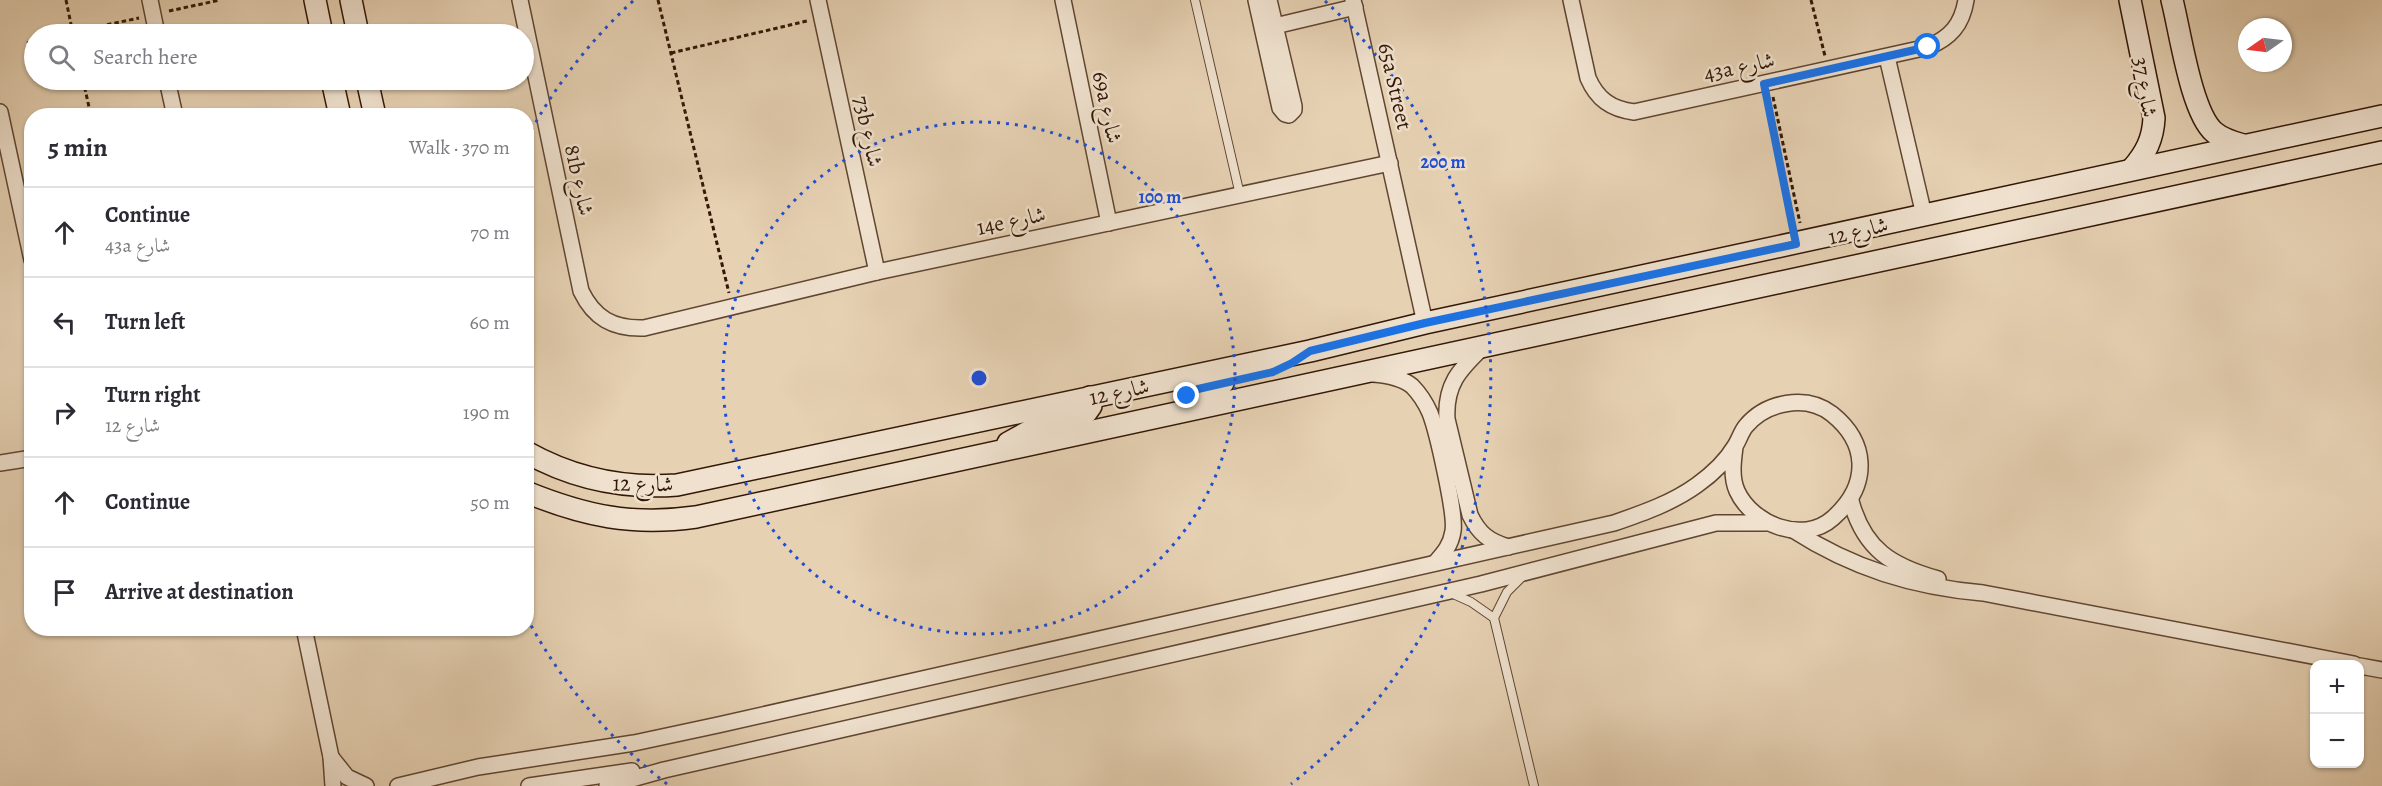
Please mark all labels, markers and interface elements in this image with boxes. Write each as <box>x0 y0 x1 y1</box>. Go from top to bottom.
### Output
north arrow <box>2238 18 2292 72</box>
search box <box>24 24 534 90</box>
route start <box>1914 33 1940 59</box>
street label: 65a Street <box>1370 40 1420 133</box>
icon: search <box>45 41 78 74</box>
text: Search here <box>93 42 198 72</box>
street label: 43a شارع <box>1701 45 1778 92</box>
street label: شارع 37 <box>2122 55 2165 120</box>
street label: 69a شارع <box>1082 68 1129 147</box>
street label: 73b شارع <box>843 93 890 170</box>
text: 5 min <box>48 130 108 165</box>
text: Walk · 370 m <box>409 134 510 161</box>
street label: 81b شارع <box>554 142 601 219</box>
text: 200 m <box>1420 150 1466 174</box>
text: 100 m <box>1139 185 1181 209</box>
street label: 14e شارع <box>974 199 1049 246</box>
text: Continue <box>105 200 190 230</box>
street label: شارع 12 <box>1825 210 1892 255</box>
icon: ahead <box>48 216 81 249</box>
text: 70 m <box>470 219 510 246</box>
text: 43a شارع <box>105 232 170 259</box>
icon: left <box>48 306 81 339</box>
text: Turn left <box>105 307 185 337</box>
text: 60 m <box>470 309 510 336</box>
centre of rings <box>969 368 989 388</box>
street label: شارع 12 <box>1086 371 1153 416</box>
text: Turn right <box>105 380 201 410</box>
route end <box>1173 382 1199 408</box>
icon: right <box>48 396 81 429</box>
text: 190 m <box>463 399 510 426</box>
text: شارع 12 <box>105 412 160 439</box>
street label: شارع 12 <box>612 468 674 503</box>
icon: ahead <box>48 486 81 519</box>
text: Continue <box>105 487 190 517</box>
text: 50 m <box>470 489 510 516</box>
icon: arrive <box>48 576 81 609</box>
text: Arrive at destination <box>105 577 294 607</box>
map controls <box>2310 660 2364 768</box>
button: + <box>2310 660 2364 714</box>
button: − <box>2310 714 2364 768</box>

